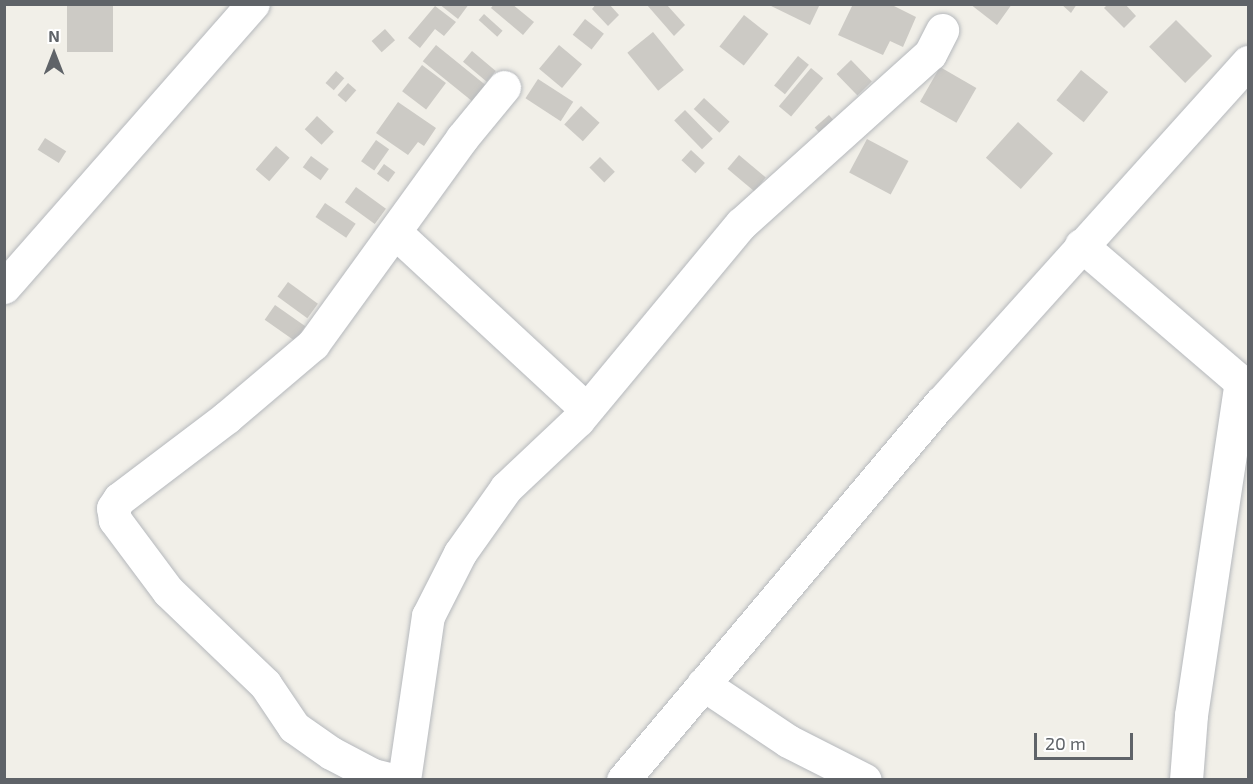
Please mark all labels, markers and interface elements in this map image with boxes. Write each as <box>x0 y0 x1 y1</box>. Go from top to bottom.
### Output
north arrow <box>24 24 84 84</box>
text: N <box>48 26 60 45</box>
scale bar <box>1037 721 1136 759</box>
text: 20 m <box>1045 732 1086 754</box>

